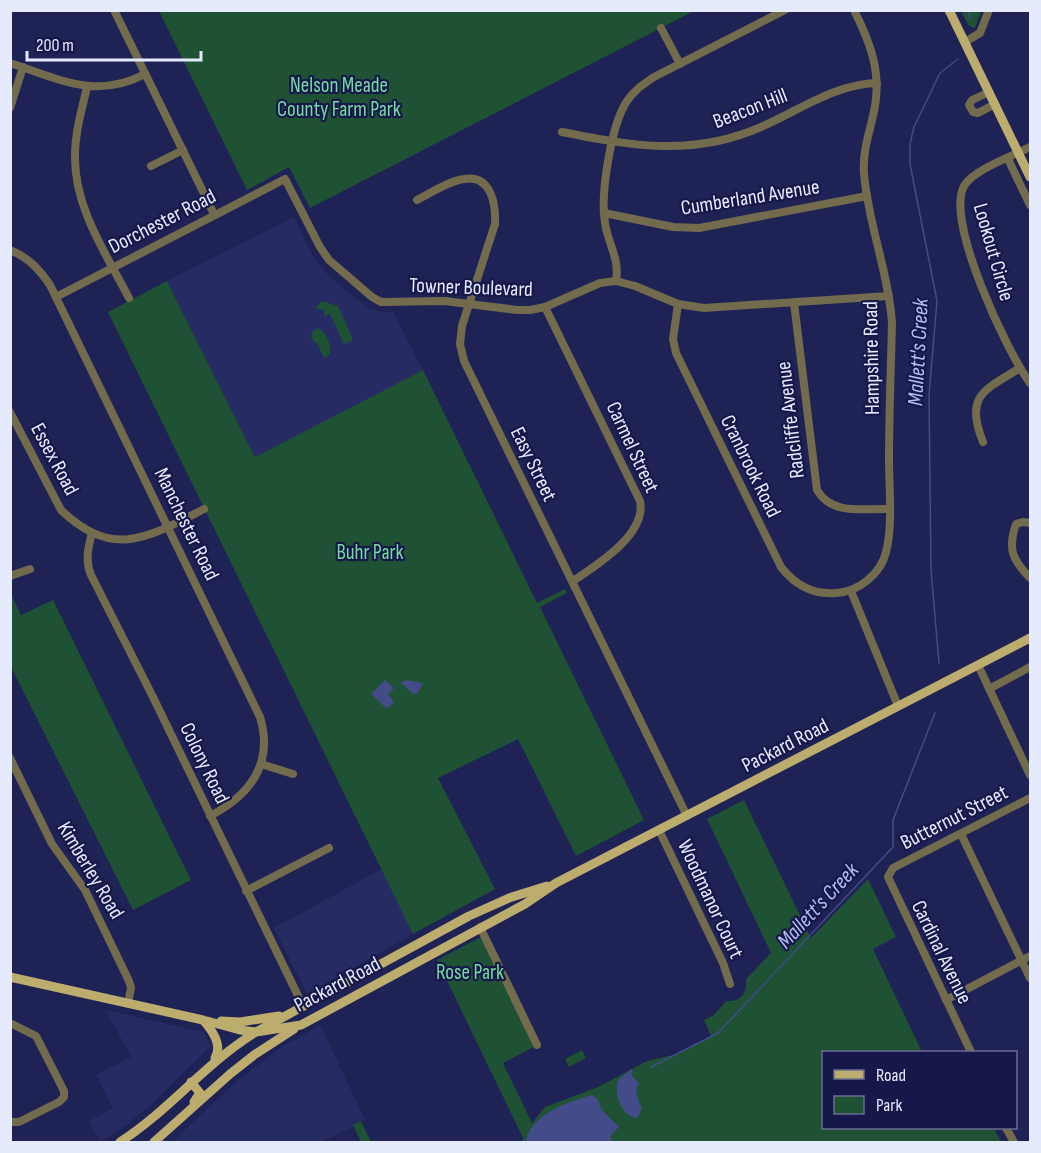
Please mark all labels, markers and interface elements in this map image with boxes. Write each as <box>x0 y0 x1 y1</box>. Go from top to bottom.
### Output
scale bar <box>27 24 201 62</box>
text: 200 m <box>36 35 74 56</box>
park label: Nelson Meade County Farm Park <box>277 73 401 122</box>
street label: Beacon Hill <box>709 83 791 134</box>
street label: Cumberland Avenue <box>679 174 821 221</box>
street label: Dorchester Road <box>104 184 220 259</box>
street label: Lookout Circle <box>968 200 1019 304</box>
street label: Towner Boulevard <box>409 273 533 302</box>
water label: Mallett's Creek <box>902 297 935 407</box>
street label: Hampshire Road <box>858 301 885 415</box>
street label: Radcliffe Avenue <box>771 360 810 480</box>
street label: Carmel Street <box>601 398 664 497</box>
street label: Cranbrook Road <box>715 411 786 522</box>
street label: Essex Road <box>25 419 84 500</box>
street label: Easy Street <box>505 423 562 505</box>
street label: Manchester Road <box>149 464 225 585</box>
park label: Buhr Park <box>336 540 404 565</box>
street label: Packard Road <box>738 713 833 778</box>
street label: Colony Road <box>174 719 235 808</box>
street label: Butternut Street <box>896 780 1012 855</box>
street label: Kimberley Road <box>52 817 129 923</box>
street label: Woodmanor Court <box>672 836 749 963</box>
water label: Mallett's Creek <box>772 857 865 955</box>
street label: Cardinal Avenue <box>906 896 977 1008</box>
street label: Packard Road <box>290 951 385 1018</box>
park label: Rose Park <box>436 960 504 985</box>
legend <box>822 1051 1017 1129</box>
text: Road <box>876 1065 906 1086</box>
text: Park <box>876 1095 902 1116</box>

